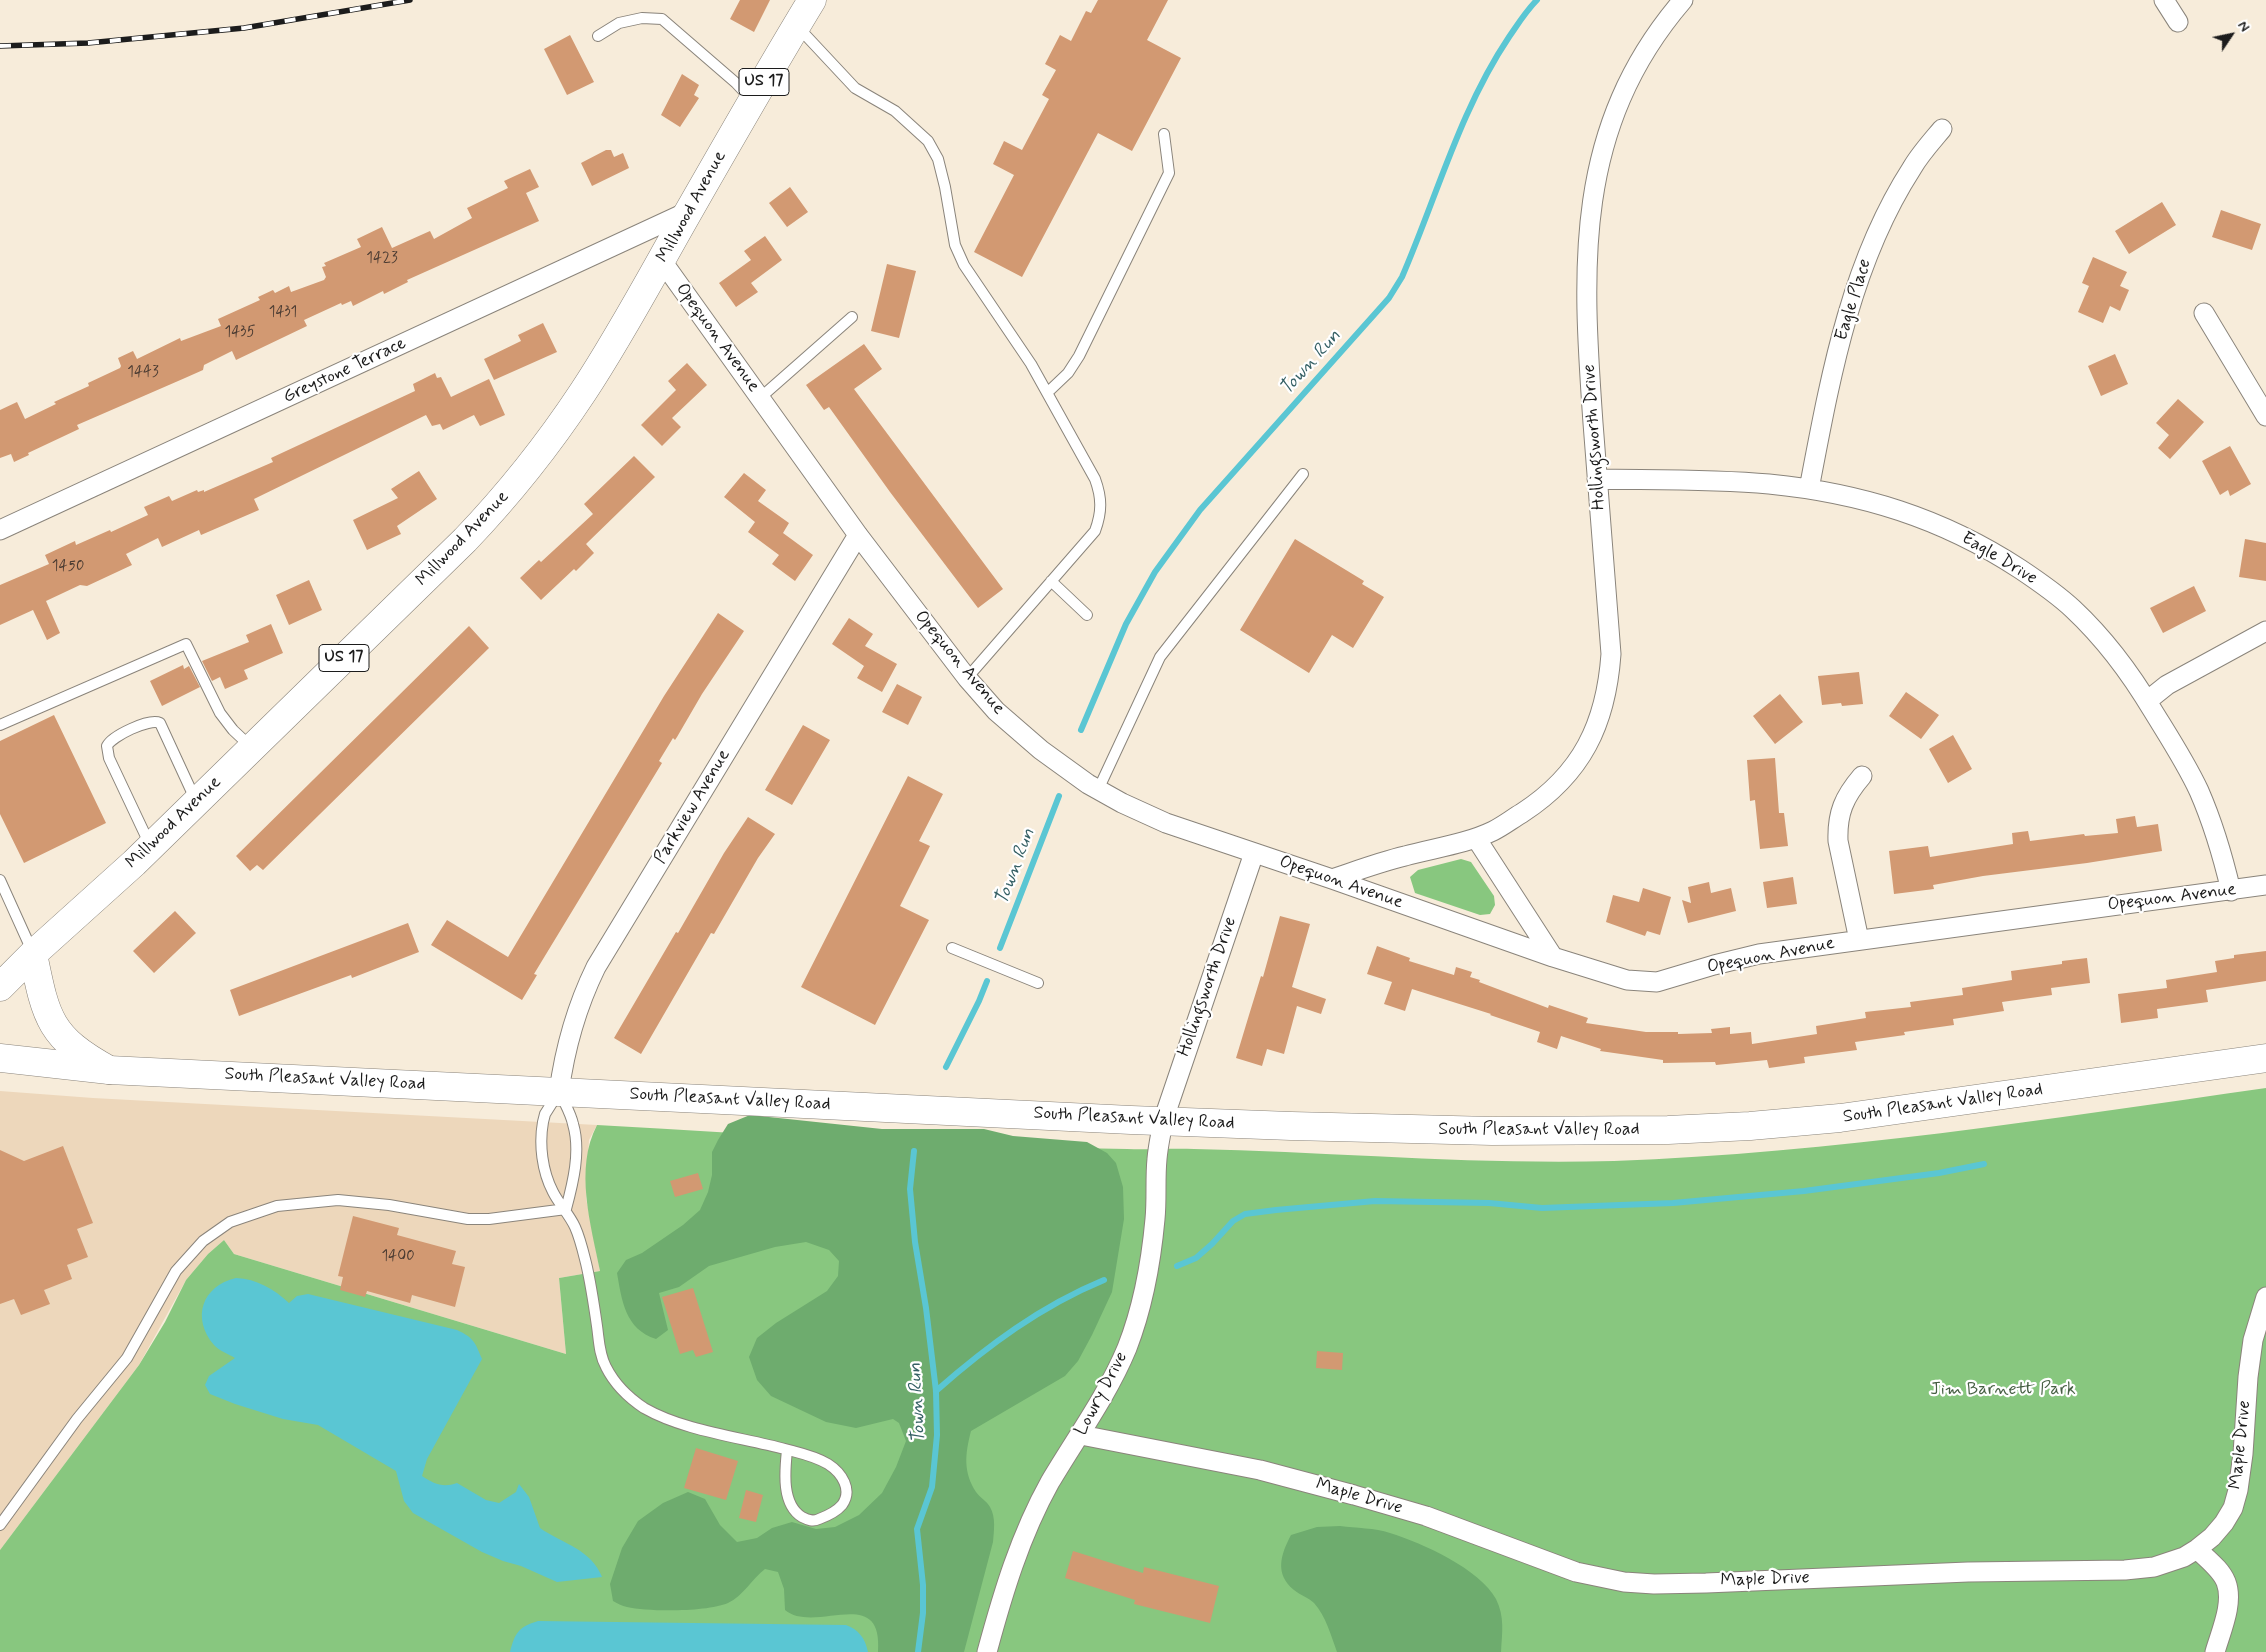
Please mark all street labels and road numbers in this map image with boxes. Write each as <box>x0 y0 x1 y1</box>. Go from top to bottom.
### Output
road number: US 17 <box>739 68 789 95</box>
street label: Millwood Avenue <box>652 147 732 267</box>
street label: Eagle Place <box>1831 256 1877 344</box>
street label: Opequon Avenue <box>670 279 764 397</box>
street label: Greystone Terrace <box>280 333 410 409</box>
street label: Hollingsworth Drive <box>1579 363 1611 511</box>
street label: Millwood Avenue <box>412 487 514 591</box>
street label: Eagle Drive <box>1957 528 2041 590</box>
street label: Opequon Avenue <box>909 607 1009 719</box>
road number: US 17 <box>319 644 369 671</box>
street label: Parkview Avenue <box>650 746 736 868</box>
street label: Millwood Avenue <box>122 772 226 874</box>
street label: Opequon Avenue <box>1276 852 1406 914</box>
street label: Opequon Avenue <box>2106 879 2238 917</box>
street label: Hollingsworth Drive <box>1174 914 1242 1060</box>
street label: Opequon Avenue <box>1705 933 1837 979</box>
street label: South Pleasant Valley Road <box>224 1064 426 1096</box>
street label: South Pleasant Valley Road <box>1842 1079 2044 1129</box>
street label: South Pleasant Valley Road <box>629 1084 831 1116</box>
street label: South Pleasant Valley Road <box>1033 1103 1235 1135</box>
street label: South Pleasant Valley Road <box>1438 1119 1640 1141</box>
street label: Lowry Drive <box>1071 1348 1133 1440</box>
street label: Maple Drive <box>2226 1399 2256 1491</box>
street label: Maple Drive <box>1313 1474 1405 1520</box>
street label: Maple Drive <box>1720 1568 1810 1592</box>

